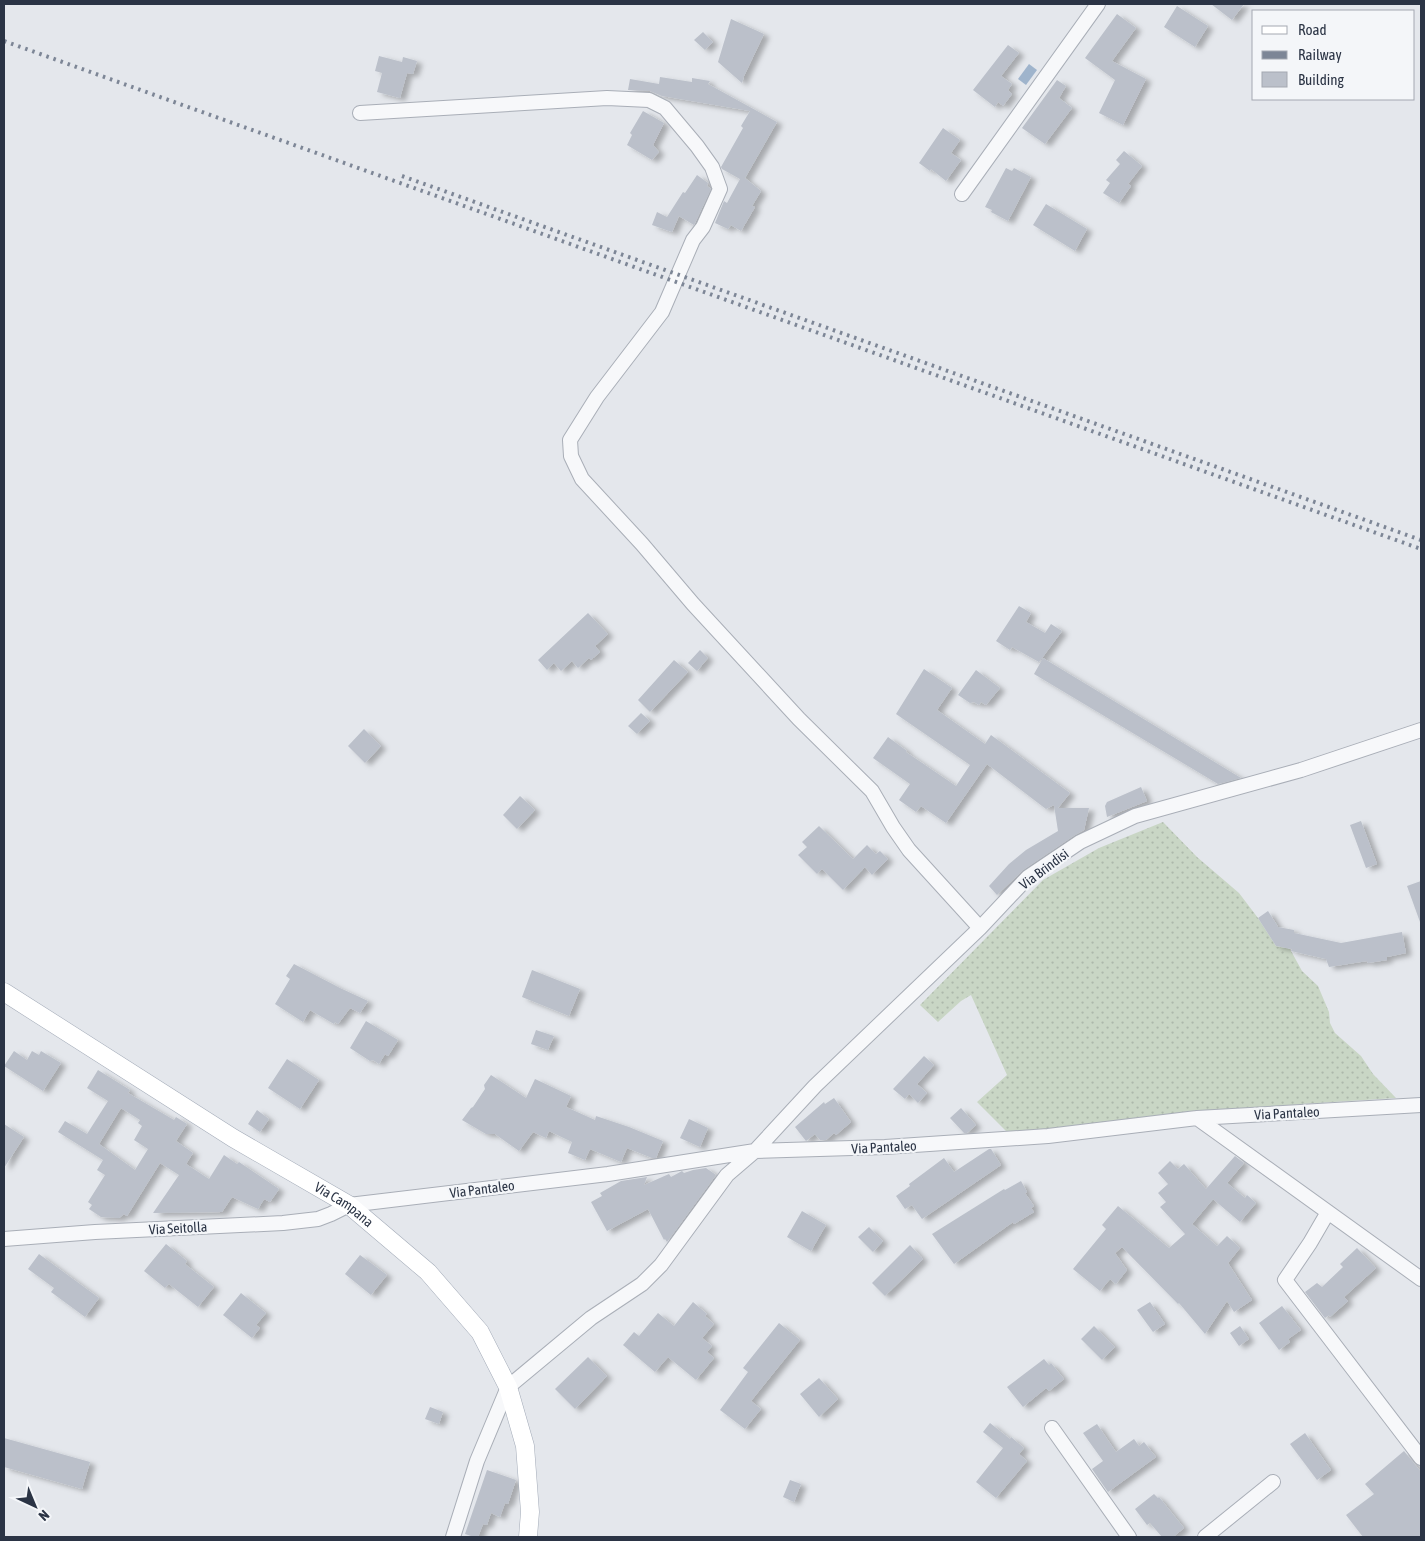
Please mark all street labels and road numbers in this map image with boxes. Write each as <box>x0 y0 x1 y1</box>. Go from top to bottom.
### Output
street label: Via Brindisi <box>1016 845 1072 893</box>
street label: Via Pantaleo <box>1254 1103 1320 1123</box>
street label: Via Pantaleo <box>851 1137 917 1157</box>
street label: Via Pantaleo <box>449 1177 515 1201</box>
street label: Via Campana <box>312 1179 377 1230</box>
street label: Via Seitolla <box>148 1218 208 1238</box>

